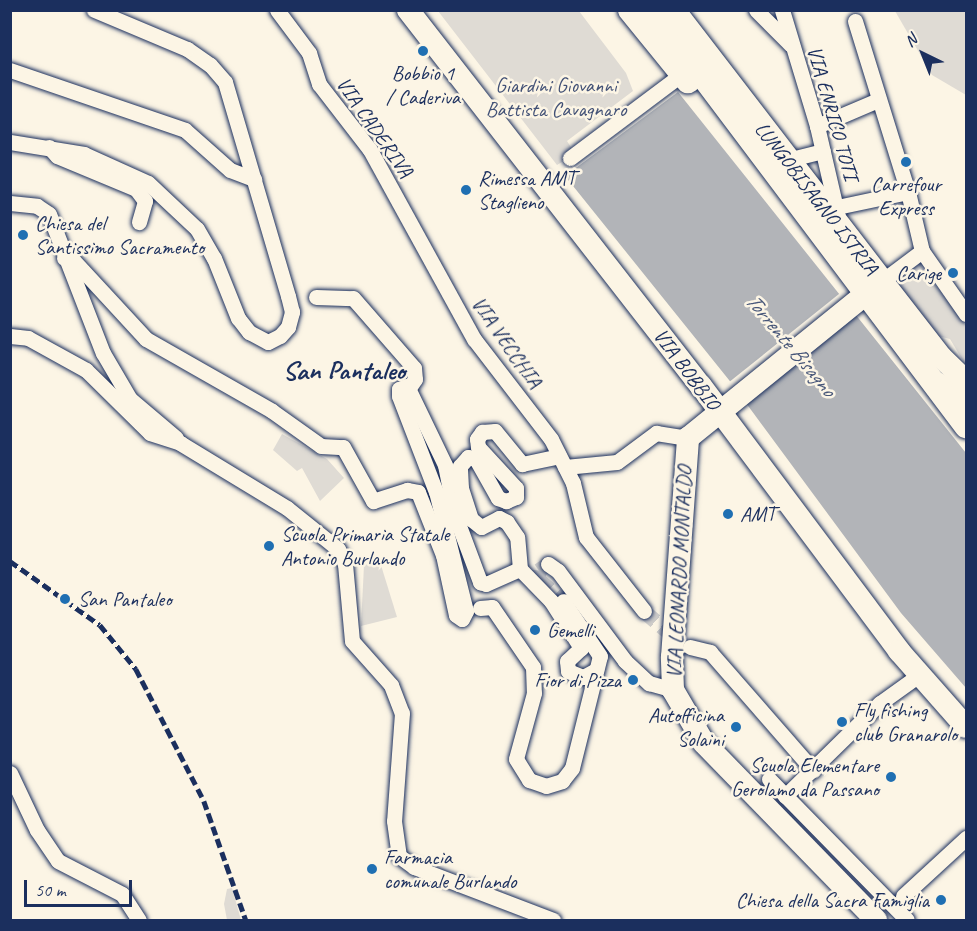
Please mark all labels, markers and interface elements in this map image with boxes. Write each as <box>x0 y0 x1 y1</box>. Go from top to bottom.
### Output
north arrow <box>893 24 953 84</box>
text: N <box>900 30 921 52</box>
street label: VIA ENRICO TOTI <box>802 42 864 184</box>
marker: Bobbio 1 / Caderiva <box>416 44 430 58</box>
place label: Bobbio 1 / Caderiva <box>386 60 460 110</box>
street label: VIA CADERIVA <box>331 72 419 182</box>
park label: Giardini Giovanni Battista Cavagnaro <box>486 72 626 122</box>
street label: LUNGOBISAGNO ISTRIA <box>750 117 884 279</box>
marker: Carrefour Express <box>899 155 913 169</box>
place label: Rimessa AMT Staglieno <box>478 165 575 215</box>
place label: Carrefour Express <box>871 171 941 221</box>
marker: Rimessa AMT Staglieno <box>459 183 473 197</box>
place label: Chiesa del Santissimo Sacramento <box>35 210 203 260</box>
marker: Chiesa del Santissimo Sacramento <box>16 228 30 242</box>
place label: Carige <box>896 260 941 286</box>
marker: Carige <box>946 266 960 280</box>
water label: Torrente Bisagno <box>739 288 841 402</box>
street label: VIA VECCHIA <box>466 291 548 393</box>
street label: VIA BOBBIO <box>648 323 726 415</box>
district label: San Pantaleo <box>282 355 406 387</box>
street label: VIA LEONARDO MONTALDO <box>661 465 697 679</box>
place label: AMT <box>740 501 775 527</box>
marker: AMT <box>721 507 735 521</box>
place label: Scuola Primaria Statale Antonio Burlando <box>281 521 452 571</box>
marker: Scuola Primaria Statale Antonio Burlando <box>262 539 276 553</box>
place label: San Pantaleo <box>78 586 172 612</box>
marker: San Pantaleo <box>56 590 74 608</box>
place label: Gemelli <box>547 617 594 643</box>
marker: Gemelli <box>528 623 542 637</box>
place label: Fior di Pizza <box>534 667 621 693</box>
marker: Fior di Pizza <box>626 673 640 687</box>
place label: Fly fishing club Granarolo <box>854 697 958 747</box>
place label: Autofficina Solaini <box>648 702 724 752</box>
marker: Fly fishing club Granarolo <box>835 715 849 729</box>
marker: Autofficina Solaini <box>729 720 743 734</box>
place label: Scuola Elementare Gerolamo da Passano <box>730 752 879 802</box>
marker: Scuola Elementare Gerolamo da Passano <box>884 770 898 784</box>
place label: Farmacia comunale Burlando <box>384 844 516 894</box>
marker: Farmacia comunale Burlando <box>365 862 379 876</box>
scale bar <box>27 868 135 906</box>
text: 50 m <box>35 879 66 901</box>
place label: Chiesa della Sacra Famiglia <box>736 887 929 913</box>
marker: Chiesa della Sacra Famiglia <box>934 893 948 907</box>

